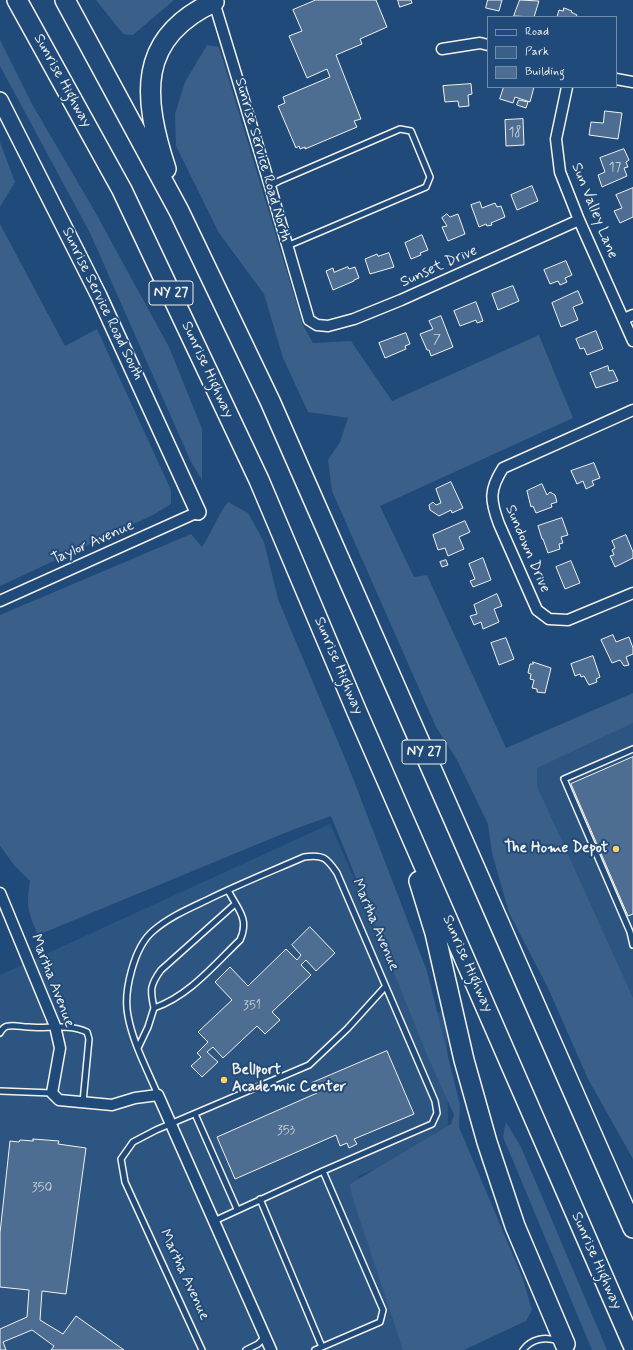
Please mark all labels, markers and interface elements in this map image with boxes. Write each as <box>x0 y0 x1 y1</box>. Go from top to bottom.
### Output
legend <box>487 16 617 88</box>
text: Road <box>525 24 549 40</box>
street label: Sunrise Highway <box>29 31 95 131</box>
text: Park <box>525 44 549 60</box>
text: Building <box>525 64 565 80</box>
street label: Sunrise Service Road North <box>230 76 294 244</box>
house number: 18 <box>509 125 521 141</box>
street label: Sun Valley Lane <box>567 160 621 262</box>
house number: 17 <box>609 160 621 176</box>
street label: Sunrise Service Road South <box>57 225 147 383</box>
street label: Sunset Drive <box>398 242 480 292</box>
road number: NY 27 <box>149 281 193 305</box>
street label: Sunrise Highway <box>177 319 237 421</box>
house number: 7 <box>433 332 441 348</box>
street label: Sundown Drive <box>500 502 554 596</box>
street label: Taylor Avenue <box>49 517 137 569</box>
street label: Sunrise Highway <box>309 614 367 718</box>
road number: NY 27 <box>402 740 446 764</box>
place label: The Home Depot <box>504 840 608 858</box>
marker: The Home Depot <box>611 844 621 854</box>
street label: Martha Avenue <box>347 876 403 974</box>
street label: Sunrise Highway <box>438 913 496 1015</box>
street label: Martha Avenue <box>26 932 78 1030</box>
house number: 351 <box>243 998 261 1014</box>
place label: Bellport Academic Center <box>232 1062 346 1097</box>
marker: Bellport Academic Center <box>219 1075 229 1085</box>
house number: 353 <box>277 1123 295 1139</box>
house number: 350 <box>32 1180 52 1196</box>
street label: Sunrise Highway <box>567 1210 625 1312</box>
street label: Martha Avenue <box>155 1227 213 1323</box>

